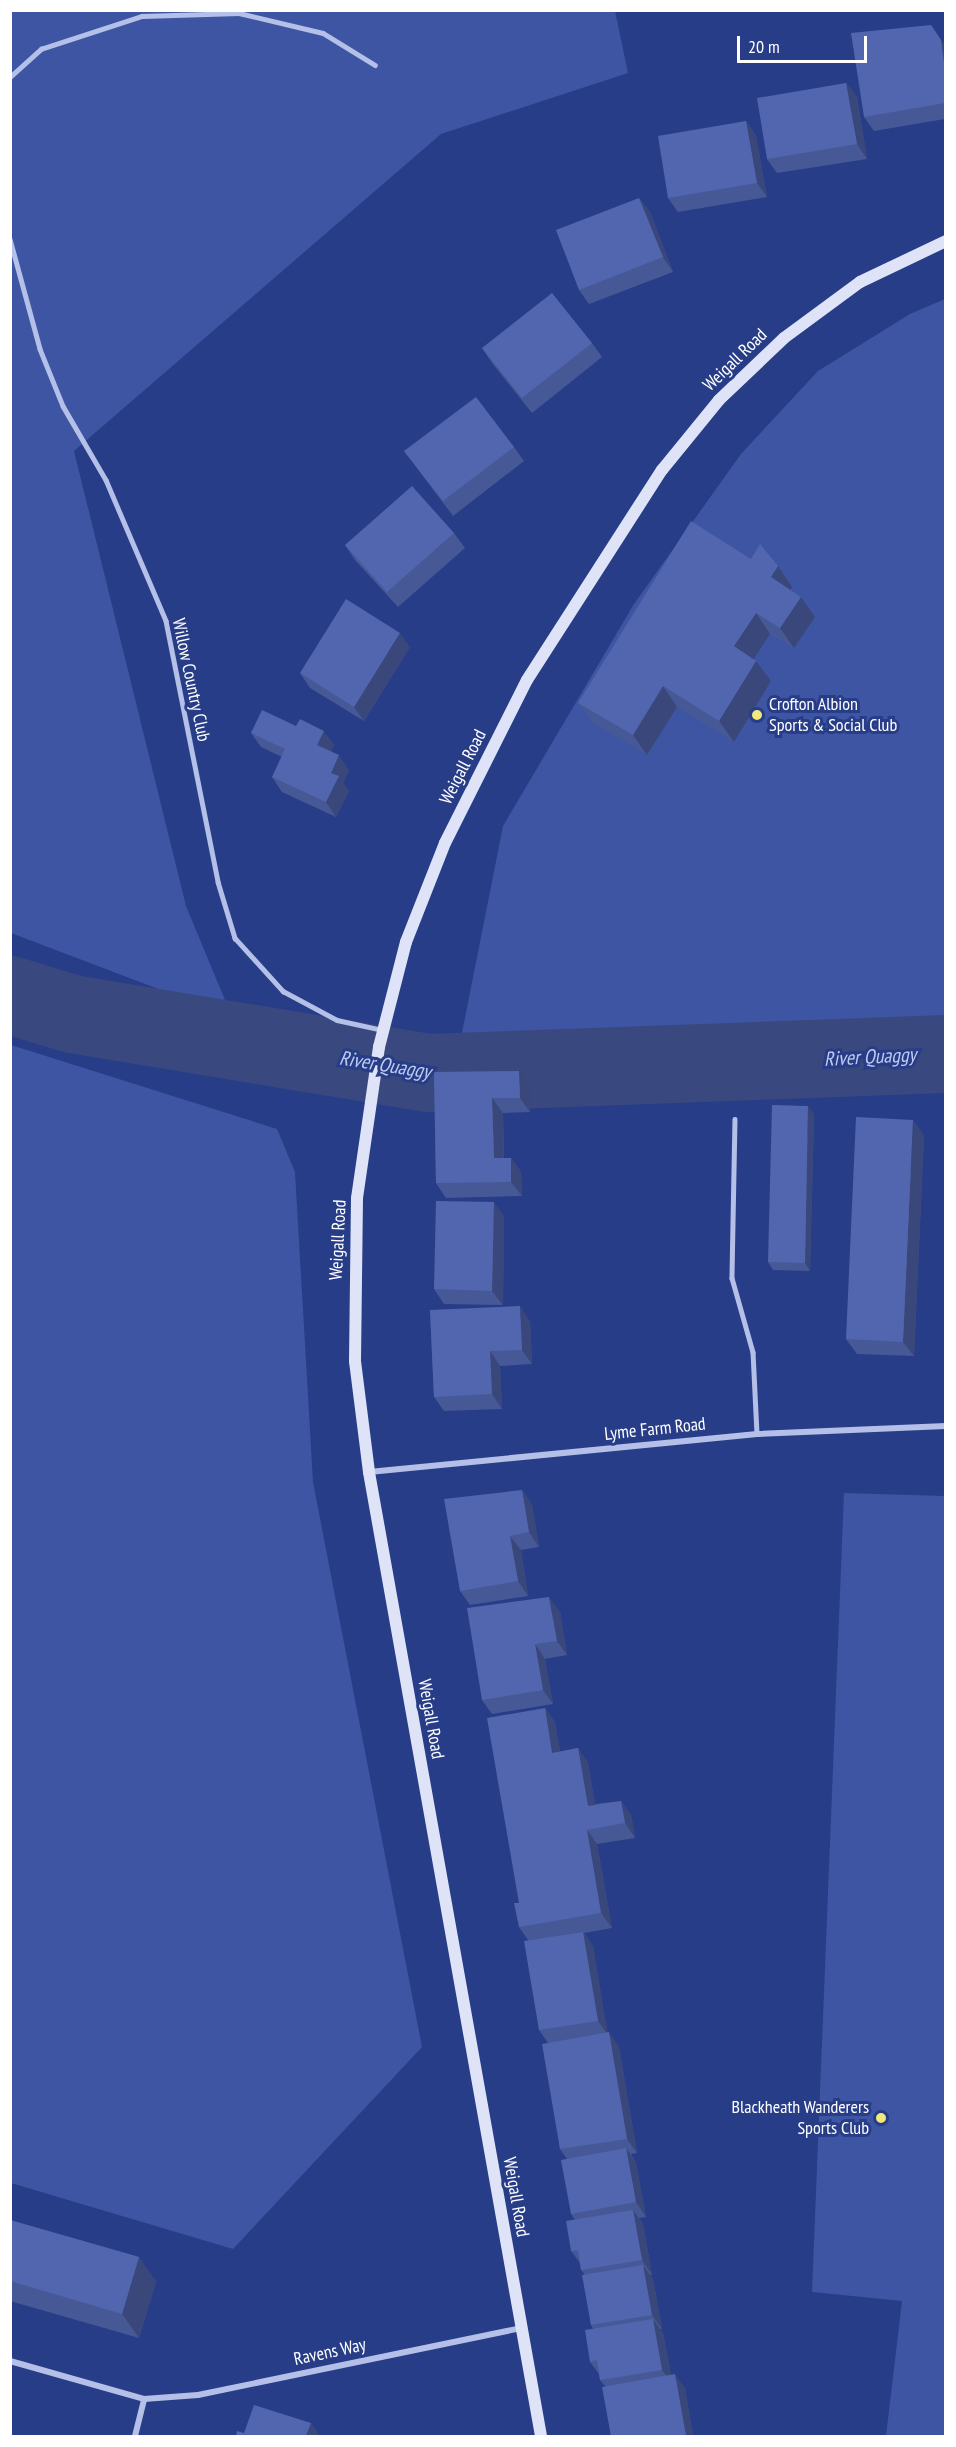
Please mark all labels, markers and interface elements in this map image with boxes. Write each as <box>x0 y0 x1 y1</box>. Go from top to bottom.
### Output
scale bar <box>740 24 870 62</box>
text: 20 m <box>748 35 780 58</box>
street label: Weigall Road <box>698 324 772 396</box>
street label: Willow Country Club <box>167 616 215 744</box>
place label: Crofton Albion Sports & Social Club <box>769 694 897 736</box>
marker: Crofton Albion Sports & Social Club <box>750 708 764 722</box>
street label: Weigall Road <box>435 726 491 808</box>
water label: River Quaggy <box>823 1043 917 1071</box>
water label: River Quaggy <box>338 1046 432 1084</box>
street label: Weigall Road <box>325 1199 351 1281</box>
street label: Lyme Farm Road <box>603 1413 707 1445</box>
street label: Weigall Road <box>413 1677 449 1761</box>
place label: Blackheath Wanderers Sports Club <box>731 2097 869 2140</box>
marker: Blackheath Wanderers Sports Club <box>874 2111 888 2125</box>
street label: Weigall Road <box>498 2155 534 2239</box>
street label: Ravens Way <box>292 2334 368 2370</box>

